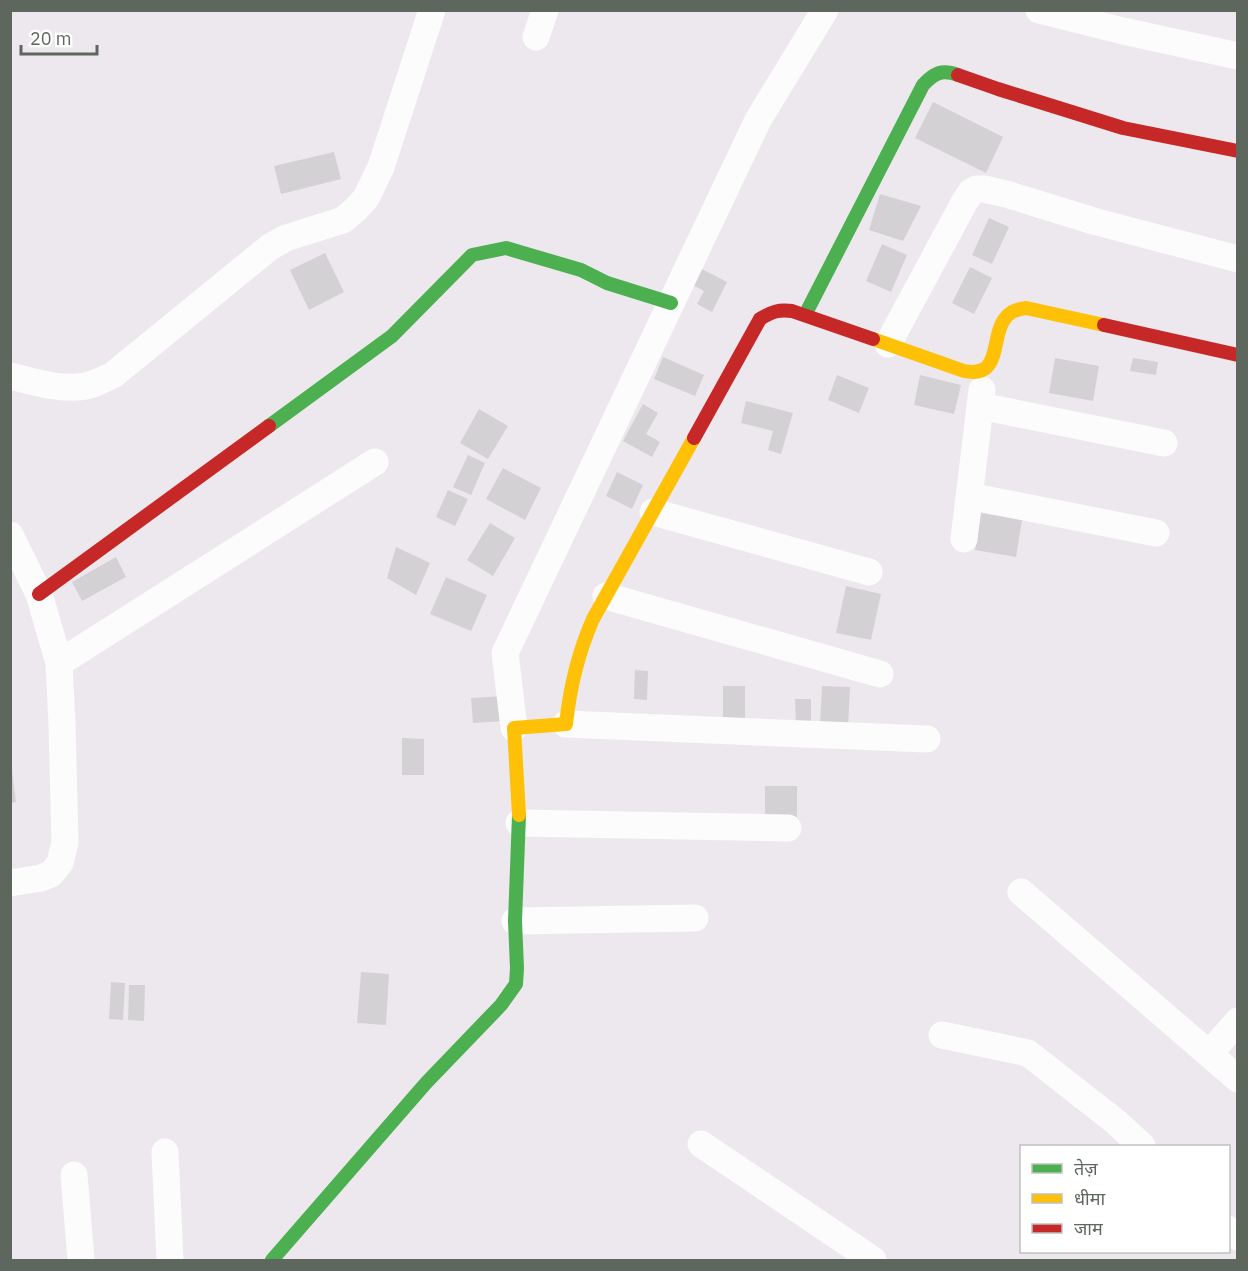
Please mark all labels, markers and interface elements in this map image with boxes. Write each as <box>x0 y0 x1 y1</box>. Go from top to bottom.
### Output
scale bar <box>21 18 98 56</box>
text: 20 m <box>30 27 72 50</box>
legend <box>1020 1145 1230 1253</box>
text: तेज़ <box>1074 1157 1098 1180</box>
text: धीमा <box>1074 1187 1105 1210</box>
text: जाम <box>1074 1217 1104 1240</box>

